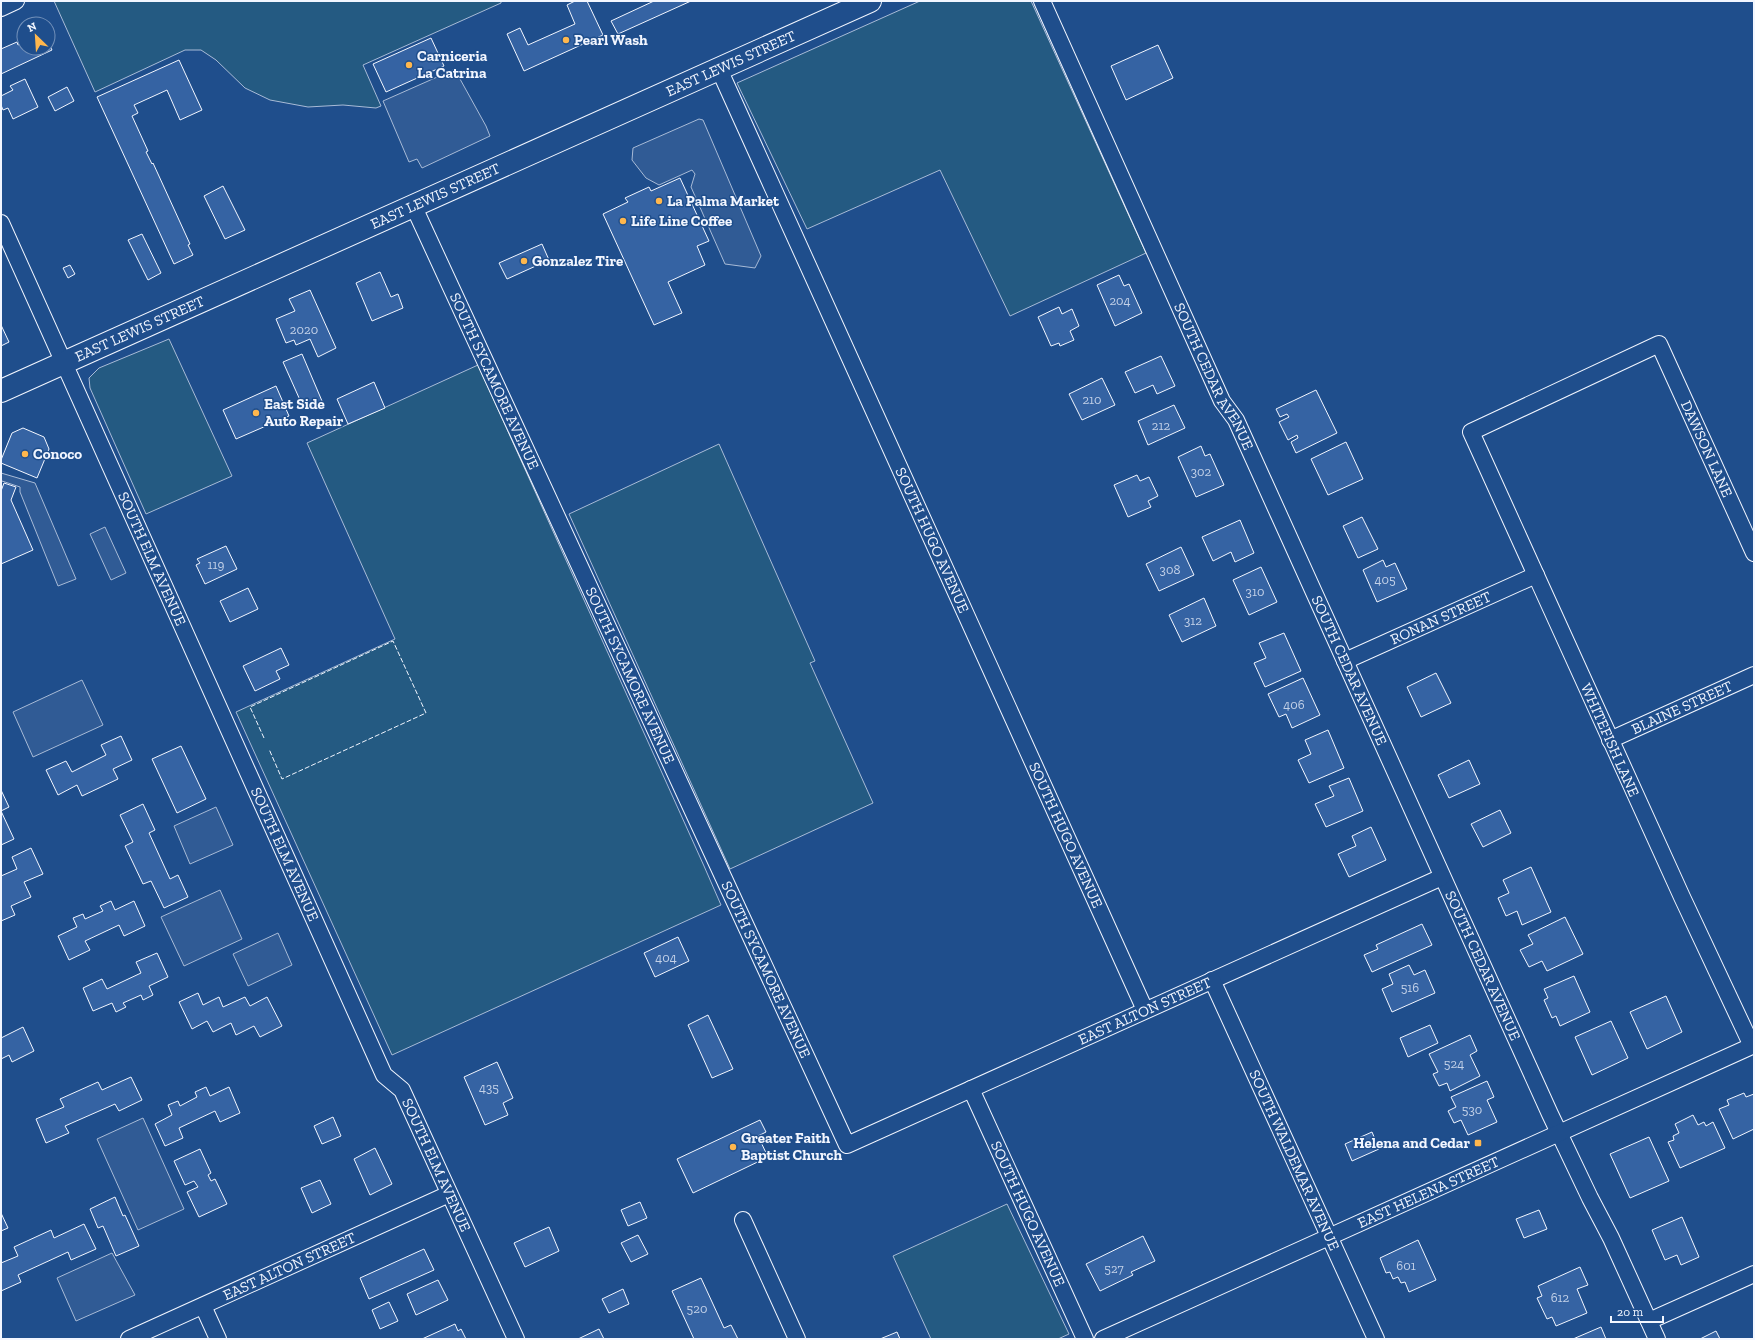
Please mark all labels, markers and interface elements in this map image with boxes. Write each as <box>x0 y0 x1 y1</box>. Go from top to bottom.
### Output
north arrow <box>16 16 56 56</box>
text: N <box>25 19 39 35</box>
street label: EAST LEWIS STREET <box>663 27 798 100</box>
place label: Pearl Wash <box>574 31 648 49</box>
marker: Pearl Wash <box>561 35 571 45</box>
place label: Carniceria La Catrina <box>417 47 488 82</box>
marker: Carniceria La Catrina <box>404 60 414 70</box>
street label: EAST LEWIS STREET <box>368 159 503 233</box>
place label: La Palma Market <box>667 192 780 210</box>
marker: La Palma Market <box>654 196 664 206</box>
place label: Life Line Coffee <box>631 212 732 230</box>
marker: Life Line Coffee <box>618 216 628 226</box>
place label: Gonzalez Tire <box>532 252 623 270</box>
marker: Gonzalez Tire <box>519 256 529 266</box>
street label: SOUTH SYCAMORE AVENUE <box>446 290 543 472</box>
street label: EAST LEWIS STREET <box>72 292 207 366</box>
house number: 204 <box>1109 293 1131 308</box>
street label: SOUTH CEDAR AVENUE <box>1170 300 1257 453</box>
house number: 2020 <box>290 322 318 337</box>
house number: 210 <box>1082 392 1102 407</box>
place label: East Side Auto Repair <box>264 395 344 430</box>
street label: DAWSON LANE <box>1677 398 1736 500</box>
marker: East Side Auto Repair <box>251 408 261 418</box>
house number: 212 <box>1152 418 1170 433</box>
place label: Conoco <box>33 445 82 463</box>
marker: Conoco <box>20 449 30 459</box>
street label: SOUTH HUGO AVENUE <box>891 464 973 616</box>
house number: 302 <box>1191 464 1212 479</box>
street label: SOUTH ELM AVENUE <box>114 489 190 629</box>
house number: 119 <box>208 557 225 572</box>
house number: 308 <box>1160 562 1180 577</box>
house number: 405 <box>1374 572 1396 587</box>
street label: SOUTH SYCAMORE AVENUE <box>582 584 679 767</box>
house number: 310 <box>1246 584 1264 599</box>
street label: RONAN STREET <box>1388 587 1494 648</box>
street label: SOUTH CEDAR AVENUE <box>1308 593 1391 748</box>
house number: 312 <box>1184 613 1202 628</box>
street label: BLAINE STREET <box>1629 677 1735 738</box>
street label: WHITEFISH LANE <box>1577 681 1643 800</box>
house number: 406 <box>1283 697 1305 712</box>
street label: SOUTH HUGO AVENUE <box>1025 760 1107 911</box>
street label: SOUTH ELM AVENUE <box>247 784 323 924</box>
street label: SOUTH SYCAMORE AVENUE <box>717 878 815 1061</box>
street label: SOUTH CEDAR AVENUE <box>1441 888 1525 1043</box>
house number: 404 <box>655 950 677 965</box>
street label: EAST ALTON STREET <box>1076 973 1214 1049</box>
house number: 516 <box>1401 980 1419 995</box>
house number: 524 <box>1444 1056 1464 1071</box>
street label: SOUTH WALDEMAR AVENUE <box>1245 1067 1343 1253</box>
house number: 435 <box>479 1080 499 1095</box>
street label: SOUTH ELM AVENUE <box>398 1095 475 1235</box>
house number: 530 <box>1462 1102 1482 1117</box>
place label: Greater Faith Baptist Church <box>741 1129 842 1164</box>
place label: Helena and Cedar <box>1353 1134 1470 1152</box>
street label: SOUTH HUGO AVENUE <box>987 1138 1069 1289</box>
marker: Helena and Cedar <box>1473 1138 1483 1148</box>
marker: Greater Faith Baptist Church <box>728 1142 738 1152</box>
street label: EAST HELENA STREET <box>1355 1152 1502 1232</box>
street label: EAST ALTON STREET <box>220 1229 358 1304</box>
house number: 601 <box>1396 1258 1416 1273</box>
house number: 527 <box>1104 1261 1124 1276</box>
house number: 612 <box>1551 1290 1570 1305</box>
scale bar <box>1611 1298 1663 1324</box>
house number: 520 <box>687 1301 707 1316</box>
text: 20 m <box>1617 1305 1644 1319</box>

